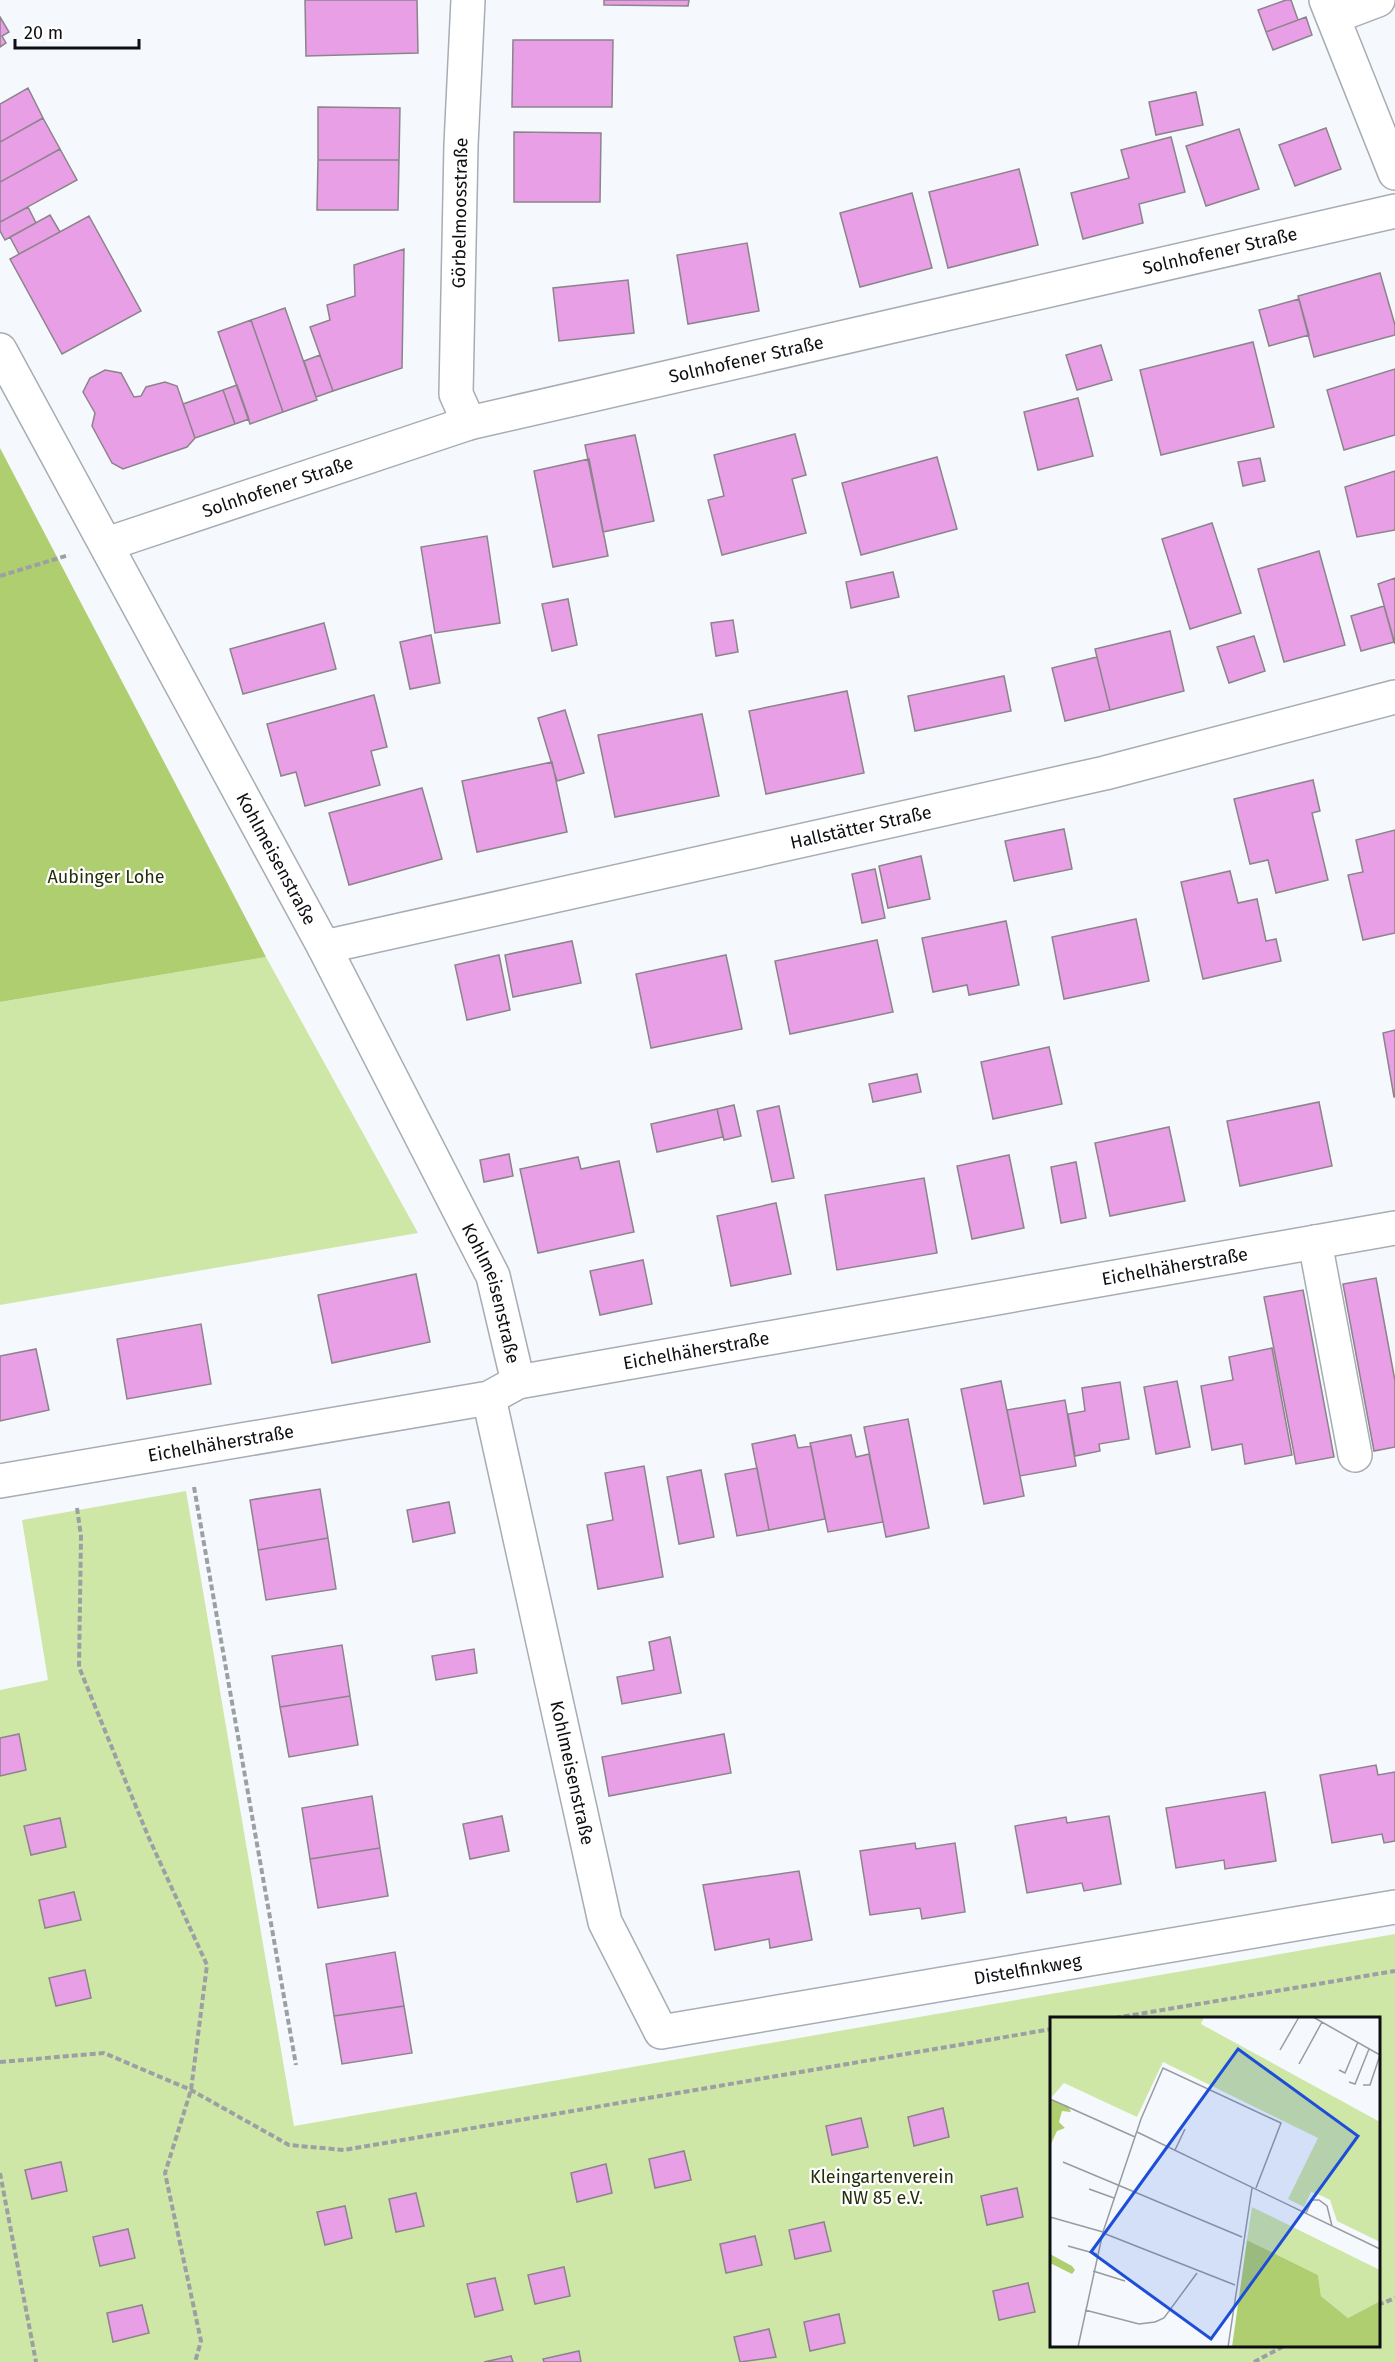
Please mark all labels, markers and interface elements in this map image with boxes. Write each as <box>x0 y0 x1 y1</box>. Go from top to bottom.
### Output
scale bar <box>15 12 140 50</box>
text: 20 m <box>24 22 63 44</box>
street label: Görbelmoosstraße <box>448 137 472 289</box>
street label: Solnhofener Straße <box>1140 223 1299 279</box>
street label: Solnhofener Straße <box>667 331 826 388</box>
street label: Solnhofener Straße <box>199 451 356 522</box>
street label: Kohlmeisenstraße <box>231 789 321 929</box>
street label: Hallstätter Straße <box>788 801 934 854</box>
park label: Aubinger Lohe <box>47 866 165 888</box>
street label: Kohlmeisenstraße <box>457 1220 524 1366</box>
street label: Eichelhäherstraße <box>1100 1243 1250 1290</box>
street label: Eichelhäherstraße <box>621 1327 771 1374</box>
street label: Eichelhäherstraße <box>146 1420 296 1467</box>
street label: Kohlmeisenstraße <box>545 1699 599 1847</box>
street label: Distelfinkweg <box>972 1949 1084 1990</box>
inset map <box>1050 2017 1380 2347</box>
park label: Kleingartenverein NW 85 e.V. <box>810 2166 954 2209</box>

